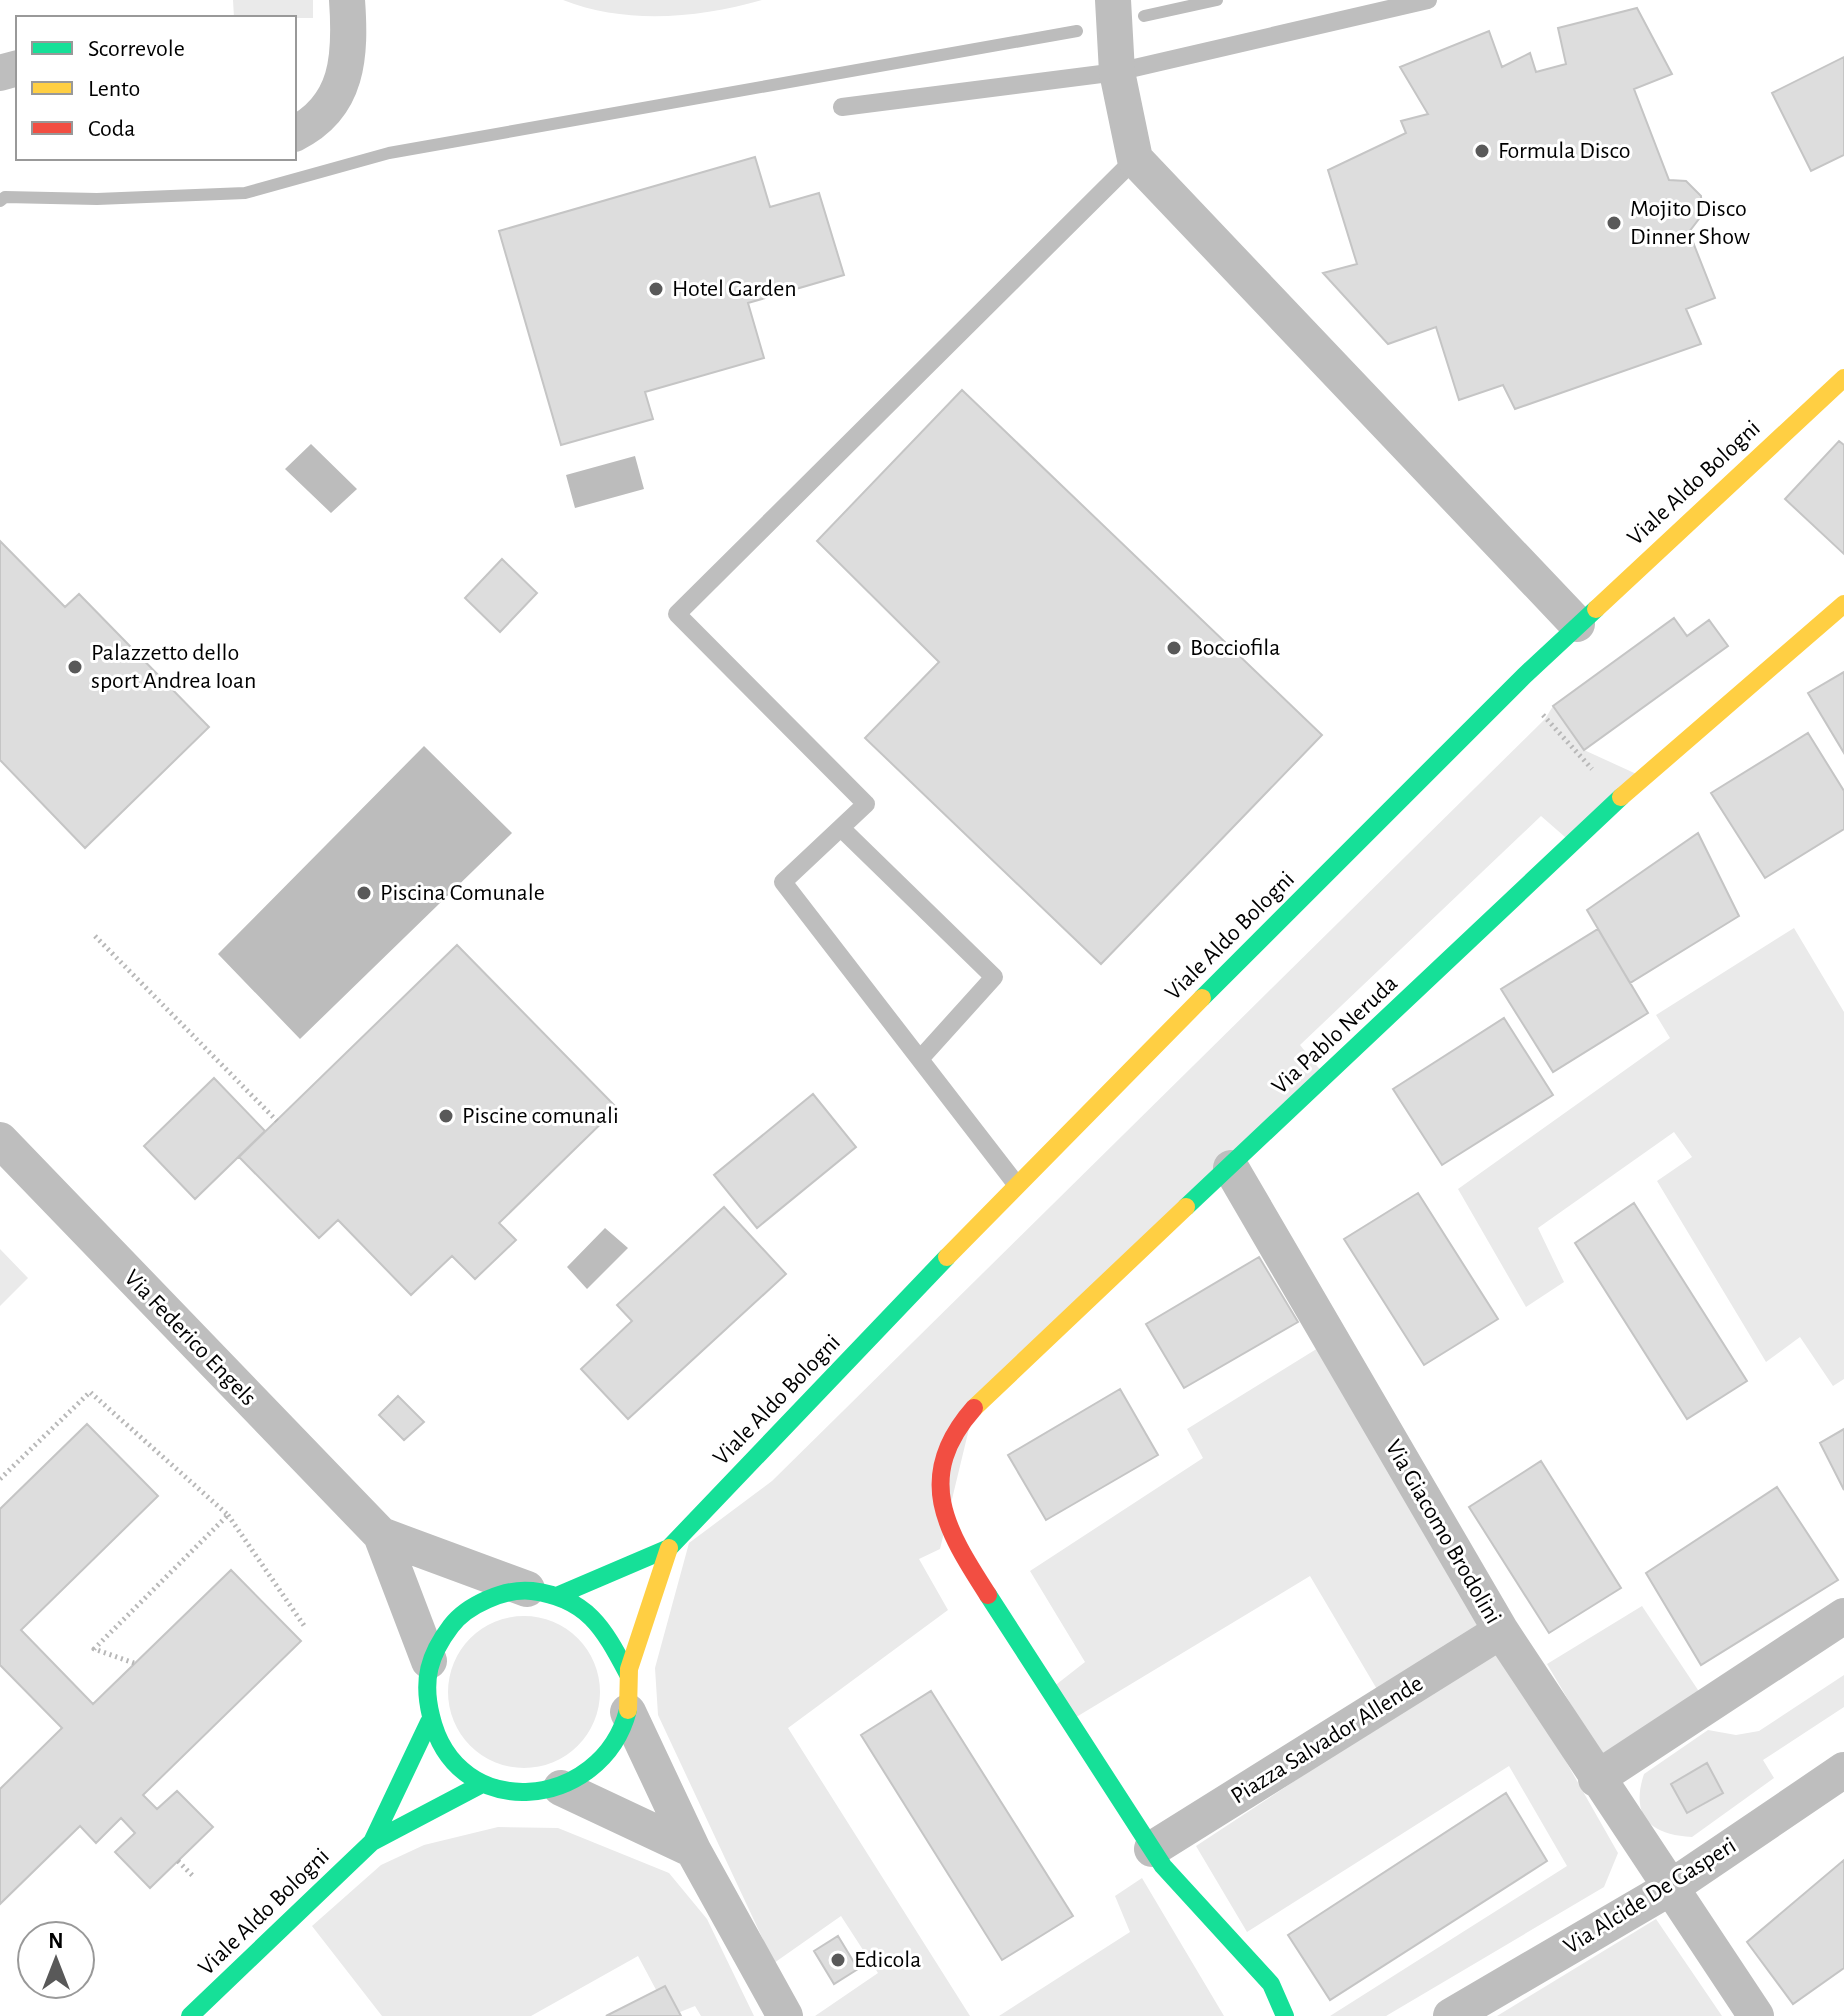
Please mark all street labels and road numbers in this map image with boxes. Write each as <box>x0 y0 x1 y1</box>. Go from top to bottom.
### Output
street label: Viale Aldo Bologni <box>1623 416 1765 550</box>
street label: Viale Aldo Bologni <box>1161 867 1299 1005</box>
street label: Via Pablo Neruda <box>1268 971 1402 1099</box>
street label: Via Federico Engels <box>119 1266 261 1410</box>
street label: Viale Aldo Bologni <box>709 1330 845 1470</box>
street label: Via Giacomo Brodolini <box>1381 1436 1505 1628</box>
street label: Piazza Salvador Allende <box>1227 1671 1427 1809</box>
street label: Via Alcide De Gasperi <box>1560 1833 1740 1959</box>
street label: Viale Aldo Bologni <box>194 1844 334 1980</box>

